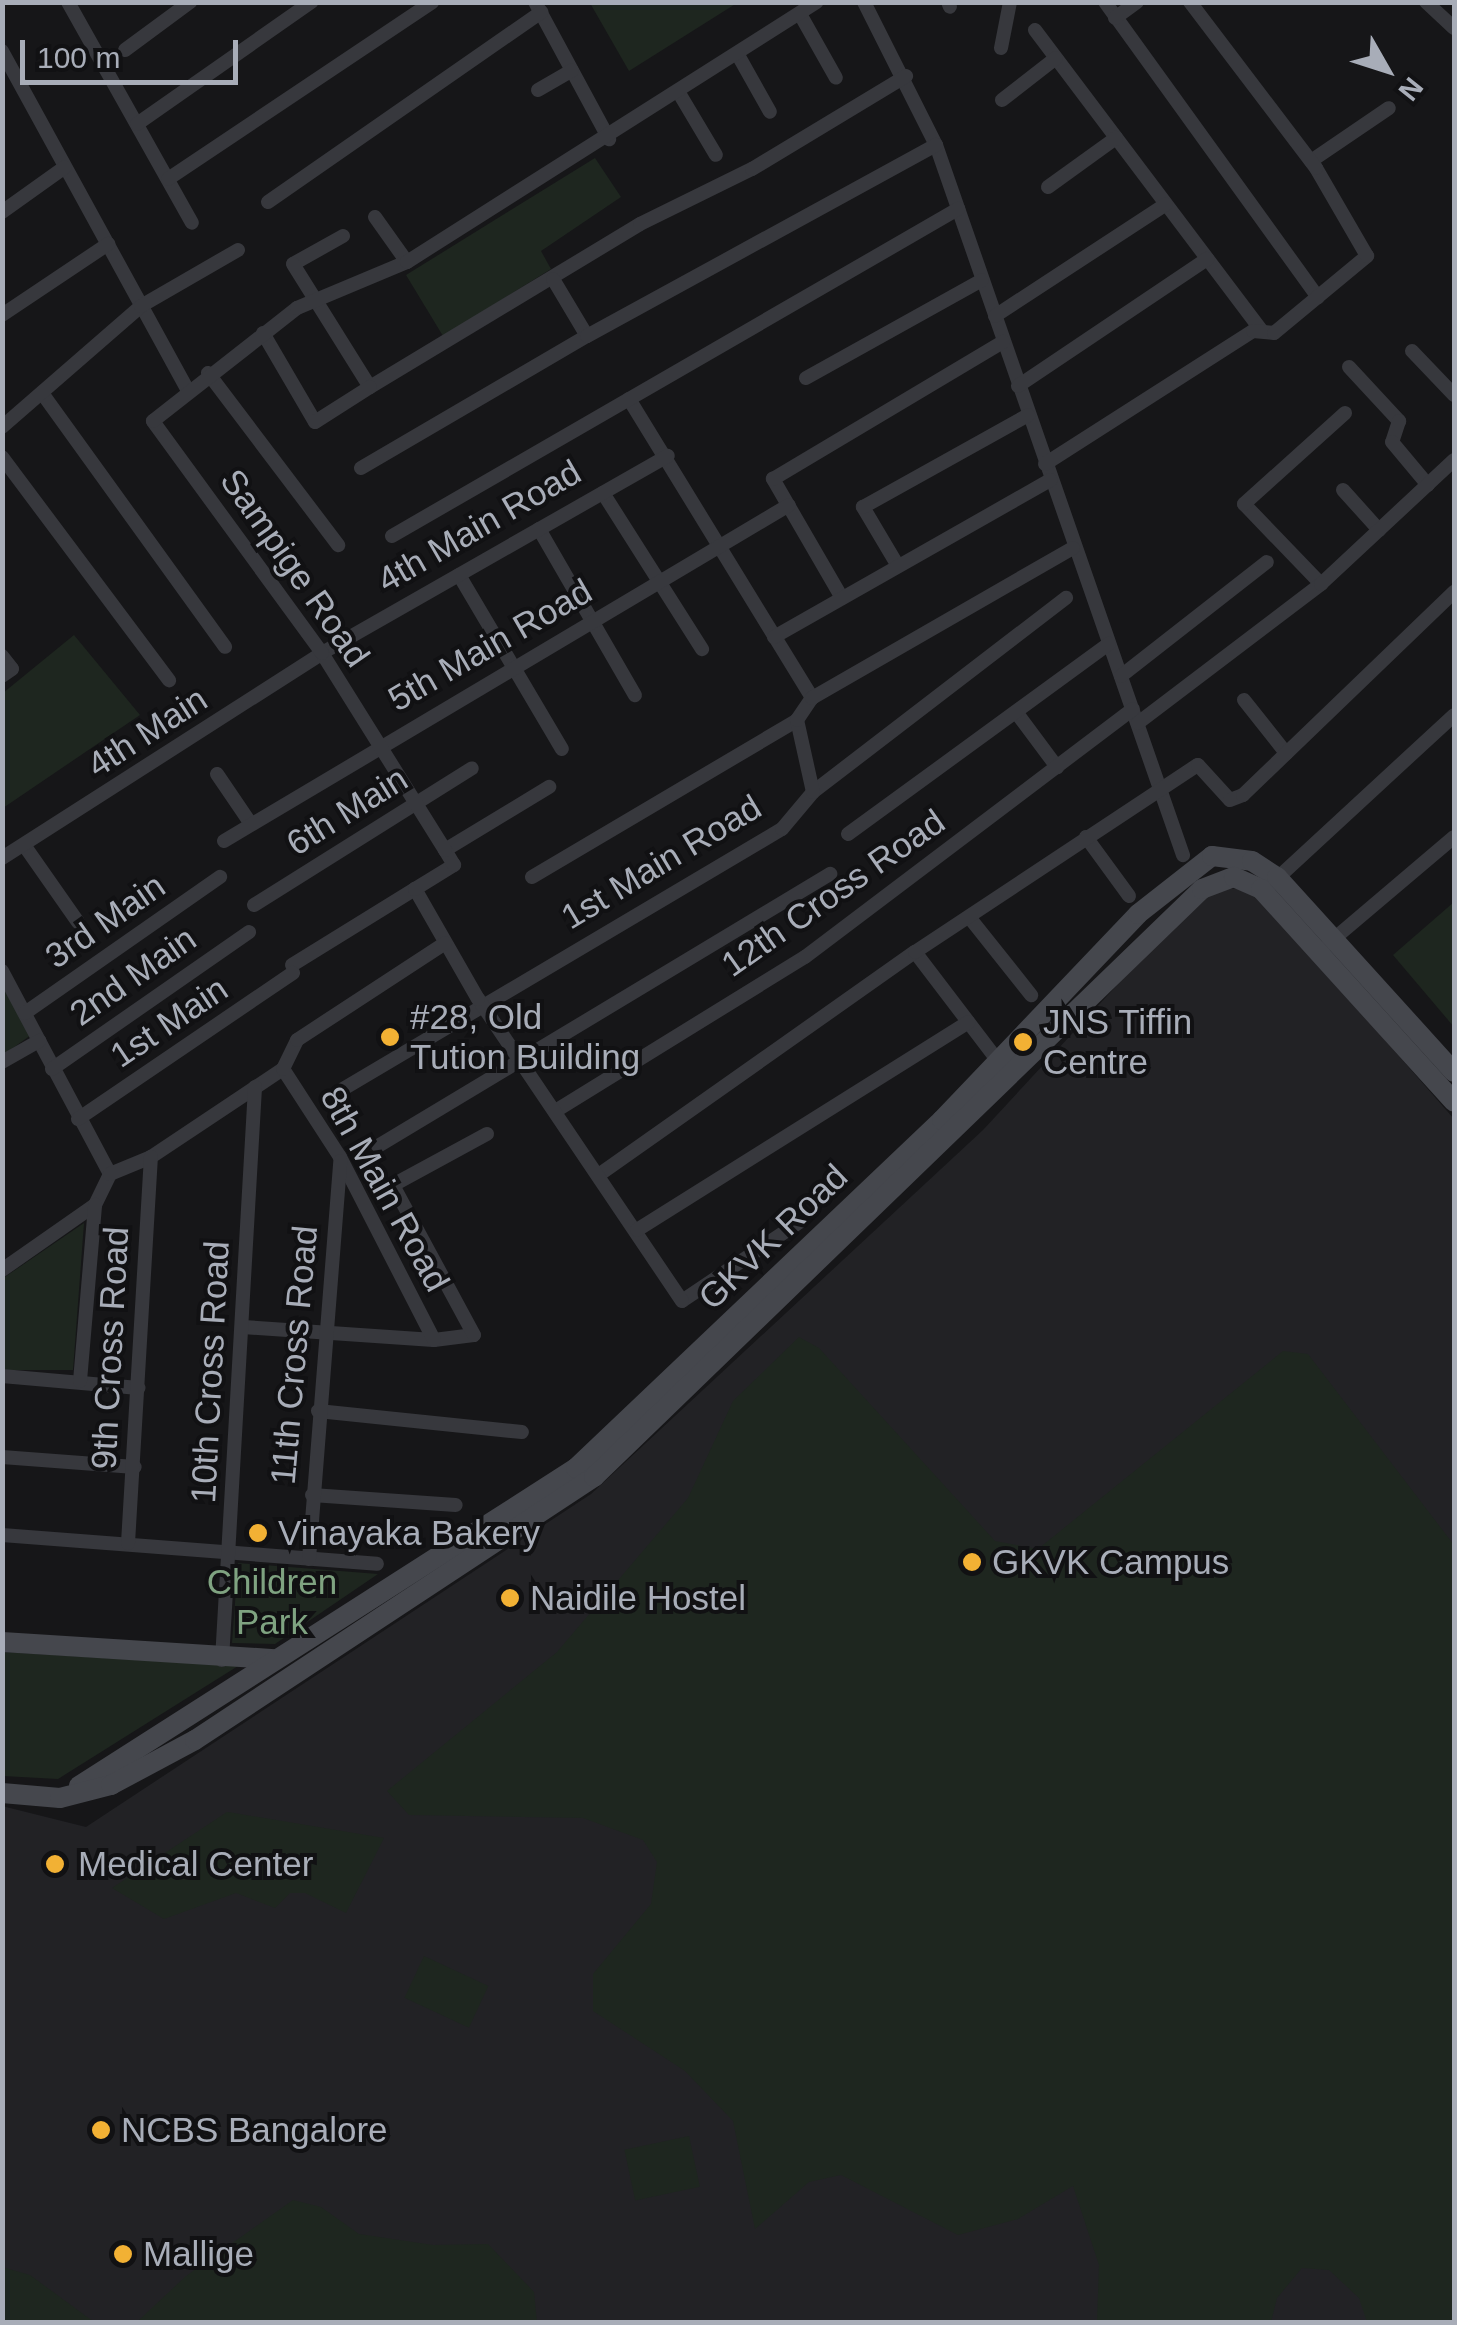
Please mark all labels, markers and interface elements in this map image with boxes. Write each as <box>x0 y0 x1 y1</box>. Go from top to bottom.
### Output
scale bar <box>25 20 242 82</box>
north arrow <box>1337 20 1437 120</box>
text: 100 m <box>37 41 120 74</box>
text: N <box>1392 72 1429 107</box>
street label: 4th Main Road <box>370 451 588 601</box>
street label: Sampige Road <box>211 461 379 675</box>
street label: 5th Main Road <box>381 570 599 720</box>
street label: 4th Main <box>79 678 215 786</box>
street label: 6th Main <box>279 758 415 864</box>
street label: 1st Main Road <box>553 786 769 938</box>
street label: 12th Cross Road <box>713 800 953 986</box>
street label: 3rd Main <box>37 865 173 977</box>
street label: 2nd Main <box>62 918 204 1034</box>
street label: 1st Main <box>102 968 236 1076</box>
place label: #28, Old Tution Building <box>410 996 640 1078</box>
place label: JNS Tiffin Centre <box>1043 1001 1193 1083</box>
marker: #28, Old Tution Building <box>379 1026 401 1048</box>
marker: JNS Tiffin Centre <box>1012 1031 1034 1053</box>
street label: 8th Main Road <box>311 1079 459 1299</box>
street label: GKVK Road <box>690 1156 856 1318</box>
street label: 11th Cross Road <box>262 1224 326 1486</box>
street label: 9th Cross Road <box>83 1225 137 1471</box>
street label: 10th Cross Road <box>182 1240 238 1504</box>
place label: Vinayaka Bakery <box>278 1512 540 1554</box>
marker: Vinayaka Bakery <box>247 1522 269 1544</box>
place label: GKVK Campus <box>992 1541 1229 1583</box>
marker: GKVK Campus <box>961 1551 983 1573</box>
park label: Children Park <box>207 1561 337 1643</box>
place label: Naidile Hostel <box>530 1577 746 1619</box>
marker: Naidile Hostel <box>499 1587 521 1609</box>
place label: Medical Center <box>78 1843 313 1885</box>
marker: Medical Center <box>42 1851 68 1877</box>
place label: NCBS Bangalore <box>121 2109 388 2151</box>
marker: NCBS Bangalore <box>90 2119 112 2141</box>
place label: Mallige <box>143 2233 254 2275</box>
marker: Mallige <box>112 2243 134 2265</box>

